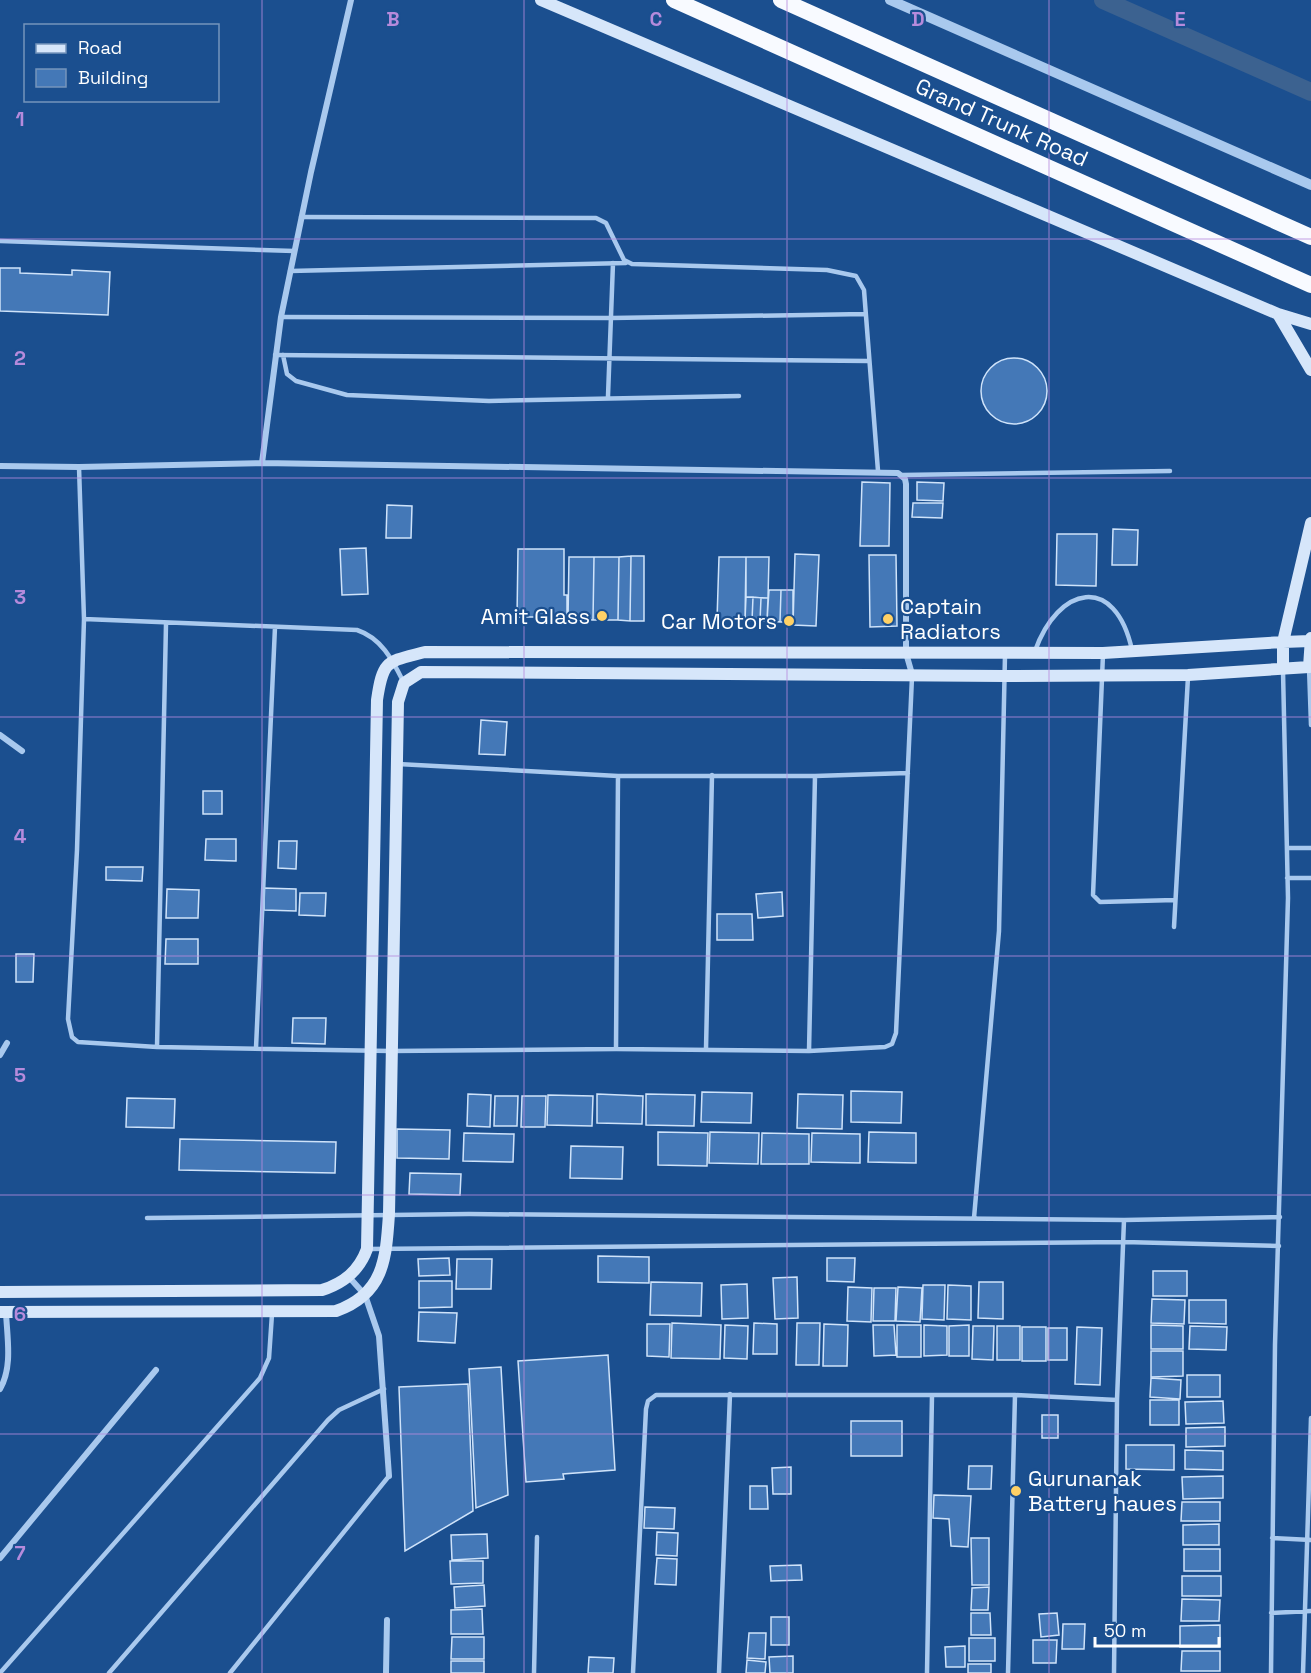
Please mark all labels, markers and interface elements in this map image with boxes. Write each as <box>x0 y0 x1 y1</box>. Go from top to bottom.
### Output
text: B <box>386 6 400 32</box>
text: C <box>650 6 663 32</box>
text: D <box>911 6 925 32</box>
text: E <box>1174 6 1186 32</box>
legend <box>24 24 219 102</box>
text: Road <box>78 36 122 59</box>
text: Building <box>78 66 148 89</box>
street label: Grand Trunk Road <box>911 71 1093 173</box>
text: 1 <box>15 106 25 132</box>
text: 2 <box>14 345 26 371</box>
text: 3 <box>14 584 26 610</box>
place label: Captain Radiators <box>900 592 1001 645</box>
place label: Amit Glass <box>480 602 590 630</box>
place label: Car Motors <box>661 607 777 635</box>
marker: Amit Glass <box>595 609 609 623</box>
marker: Captain Radiators <box>881 612 895 626</box>
marker: Car Motors <box>782 614 796 628</box>
text: 4 <box>14 823 27 849</box>
text: 5 <box>14 1062 26 1088</box>
text: 6 <box>14 1301 26 1327</box>
place label: Gurunanak Battery haues <box>1028 1464 1177 1517</box>
marker: Gurunanak Battery haues <box>1009 1484 1023 1498</box>
text: 7 <box>14 1540 26 1566</box>
scale bar <box>1095 1610 1220 1648</box>
text: 50 m <box>1104 1619 1146 1642</box>

